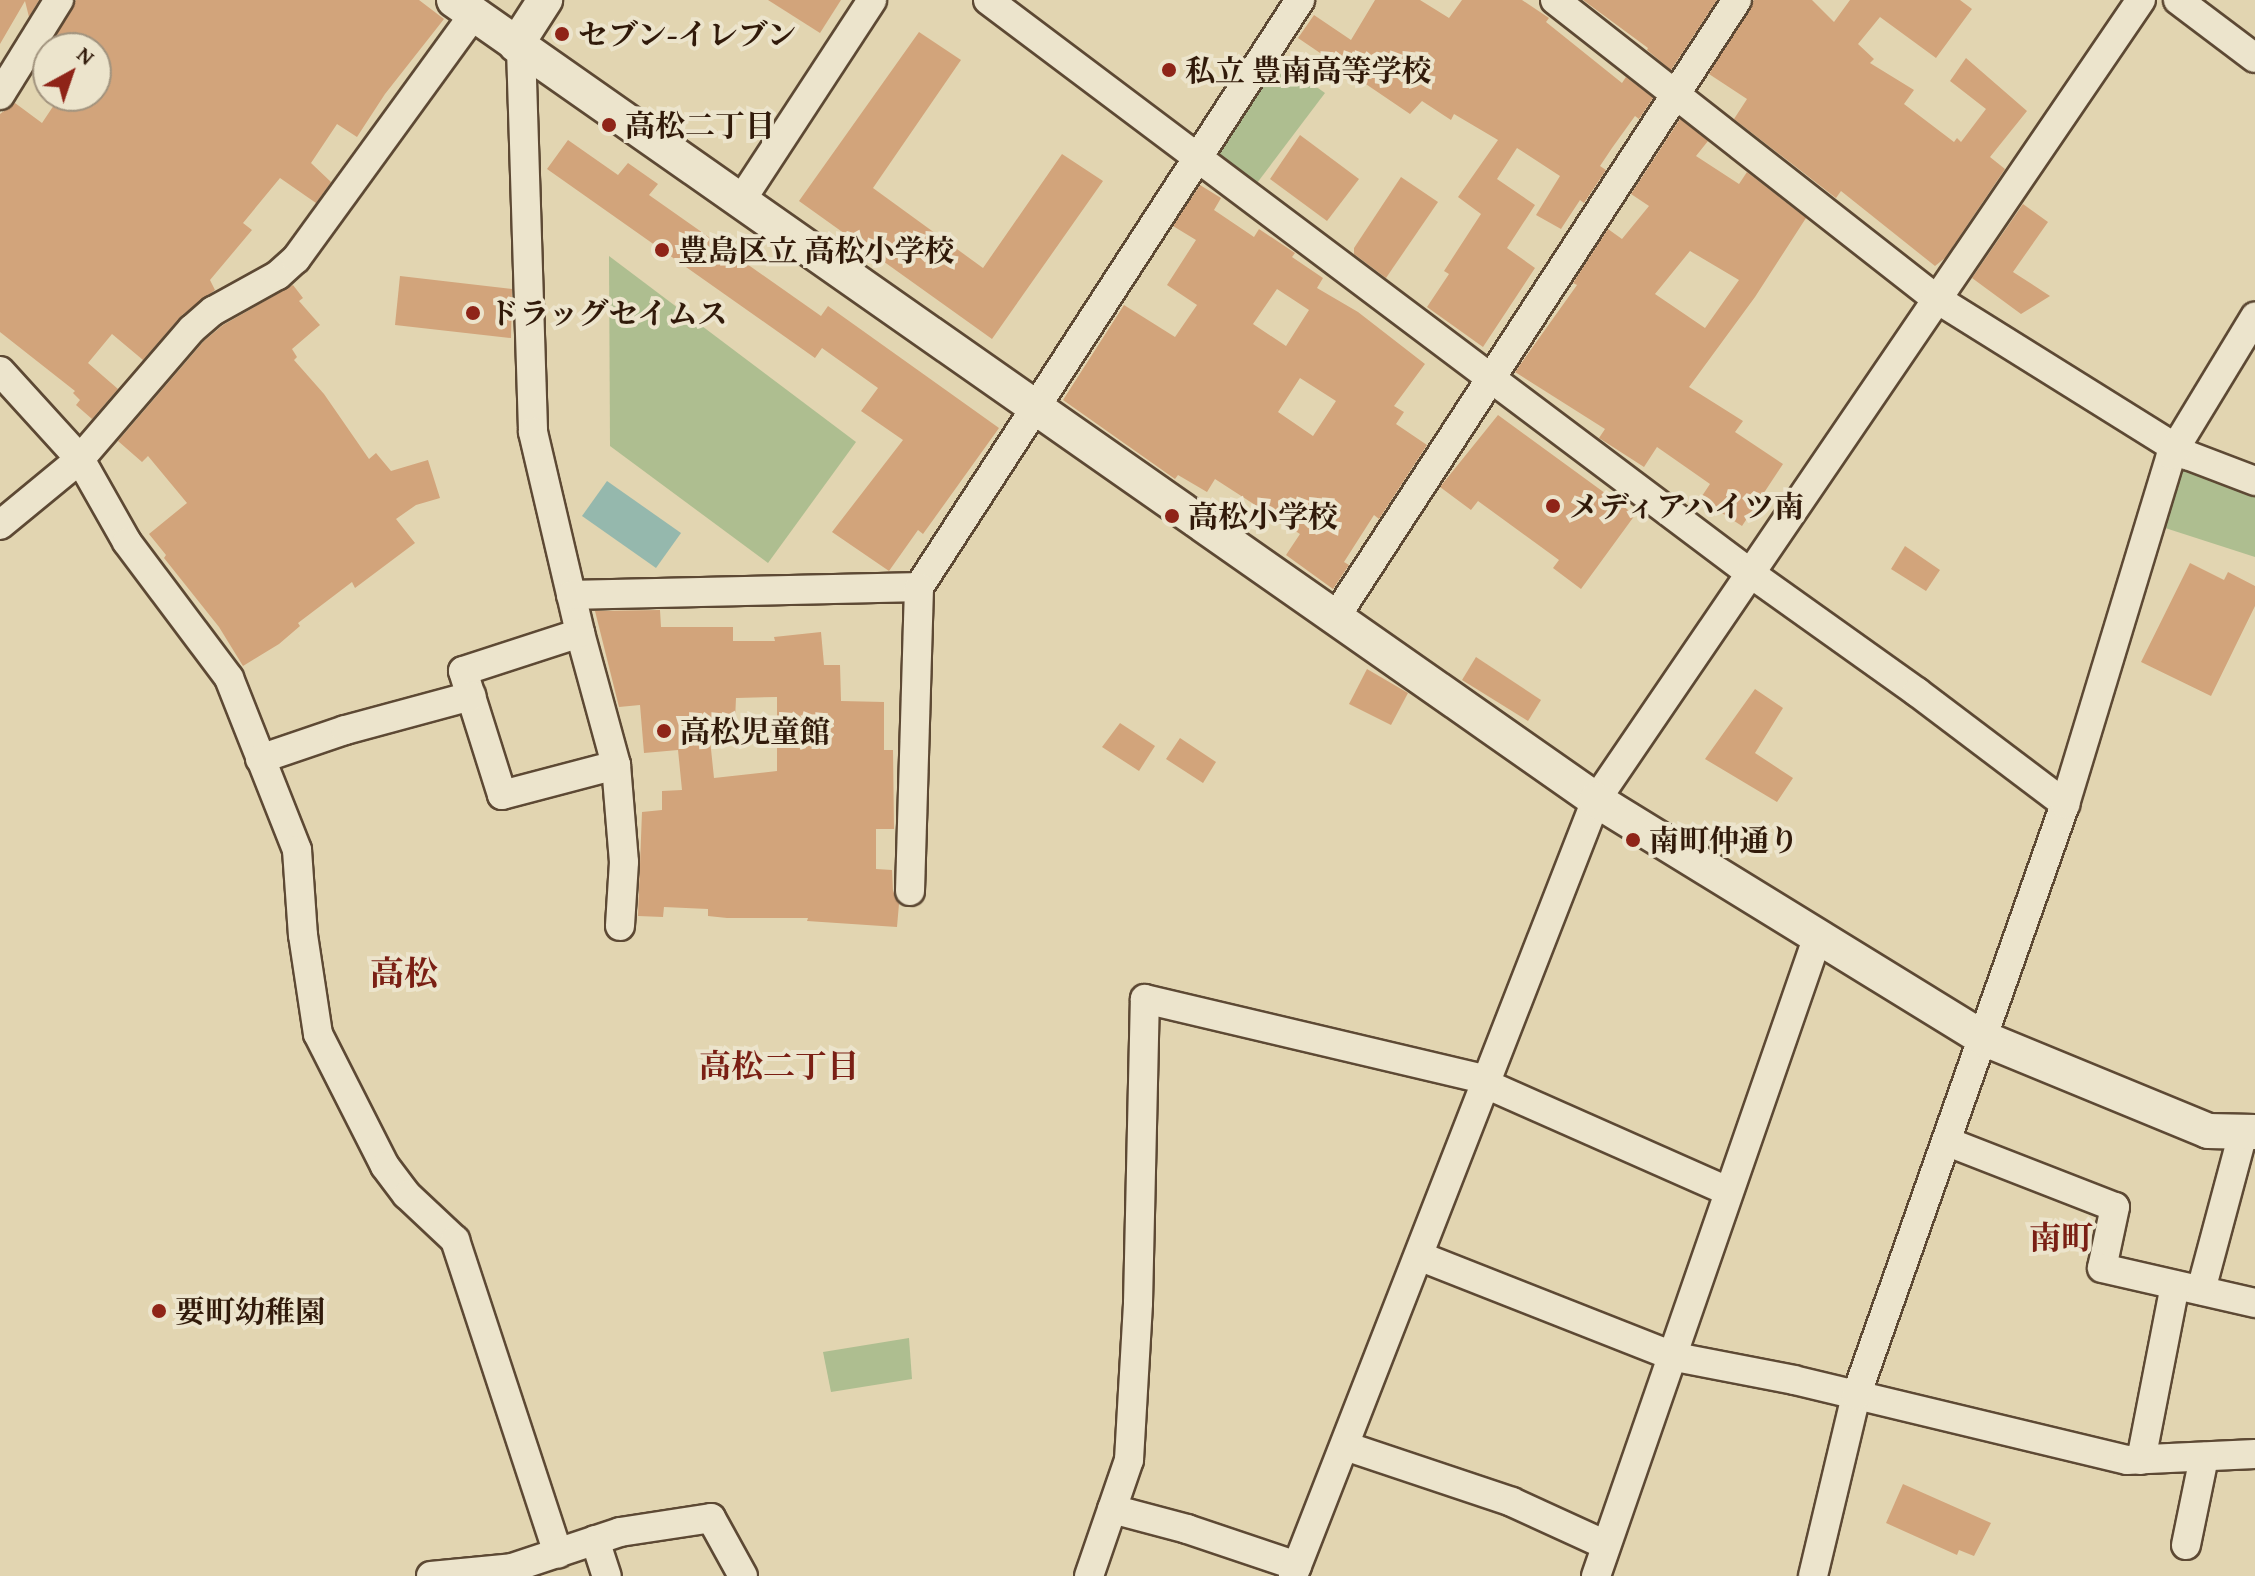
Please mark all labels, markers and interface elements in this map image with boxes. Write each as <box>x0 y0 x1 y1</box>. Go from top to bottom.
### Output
place label: セブン-イレブン <box>578 16 799 52</box>
marker: セブン-イレブン <box>553 25 571 43</box>
north arrow <box>32 32 112 112</box>
text: N <box>70 38 102 72</box>
place label: 私立 豊南高等学校 <box>1185 52 1432 88</box>
marker: 私立 豊南高等学校 <box>1160 61 1178 79</box>
place label: 高松二丁目 <box>625 107 775 143</box>
marker: 高松二丁目 <box>600 116 618 134</box>
place label: 豊島区立 高松小学校 <box>678 232 955 268</box>
marker: 豊島区立 高松小学校 <box>653 241 671 259</box>
place label: ドラッグセイムス <box>489 295 729 331</box>
marker: ドラッグセイムス <box>464 304 482 322</box>
place label: メディアハイツ南 <box>1569 488 1809 524</box>
marker: メディアハイツ南 <box>1544 497 1562 515</box>
place label: 高松小学校 <box>1188 498 1338 534</box>
marker: 高松小学校 <box>1163 507 1181 525</box>
place label: 高松児童館 <box>680 713 830 749</box>
marker: 高松児童館 <box>655 722 673 740</box>
place label: 南町仲通り <box>1649 822 1799 858</box>
marker: 南町仲通り <box>1624 831 1642 849</box>
district label: 高松 <box>370 953 438 993</box>
district label: 高松二丁目 <box>699 1047 859 1085</box>
district label: 南町 <box>2029 1219 2093 1257</box>
place label: 要町幼稚園 <box>175 1293 325 1329</box>
marker: 要町幼稚園 <box>150 1302 168 1320</box>

